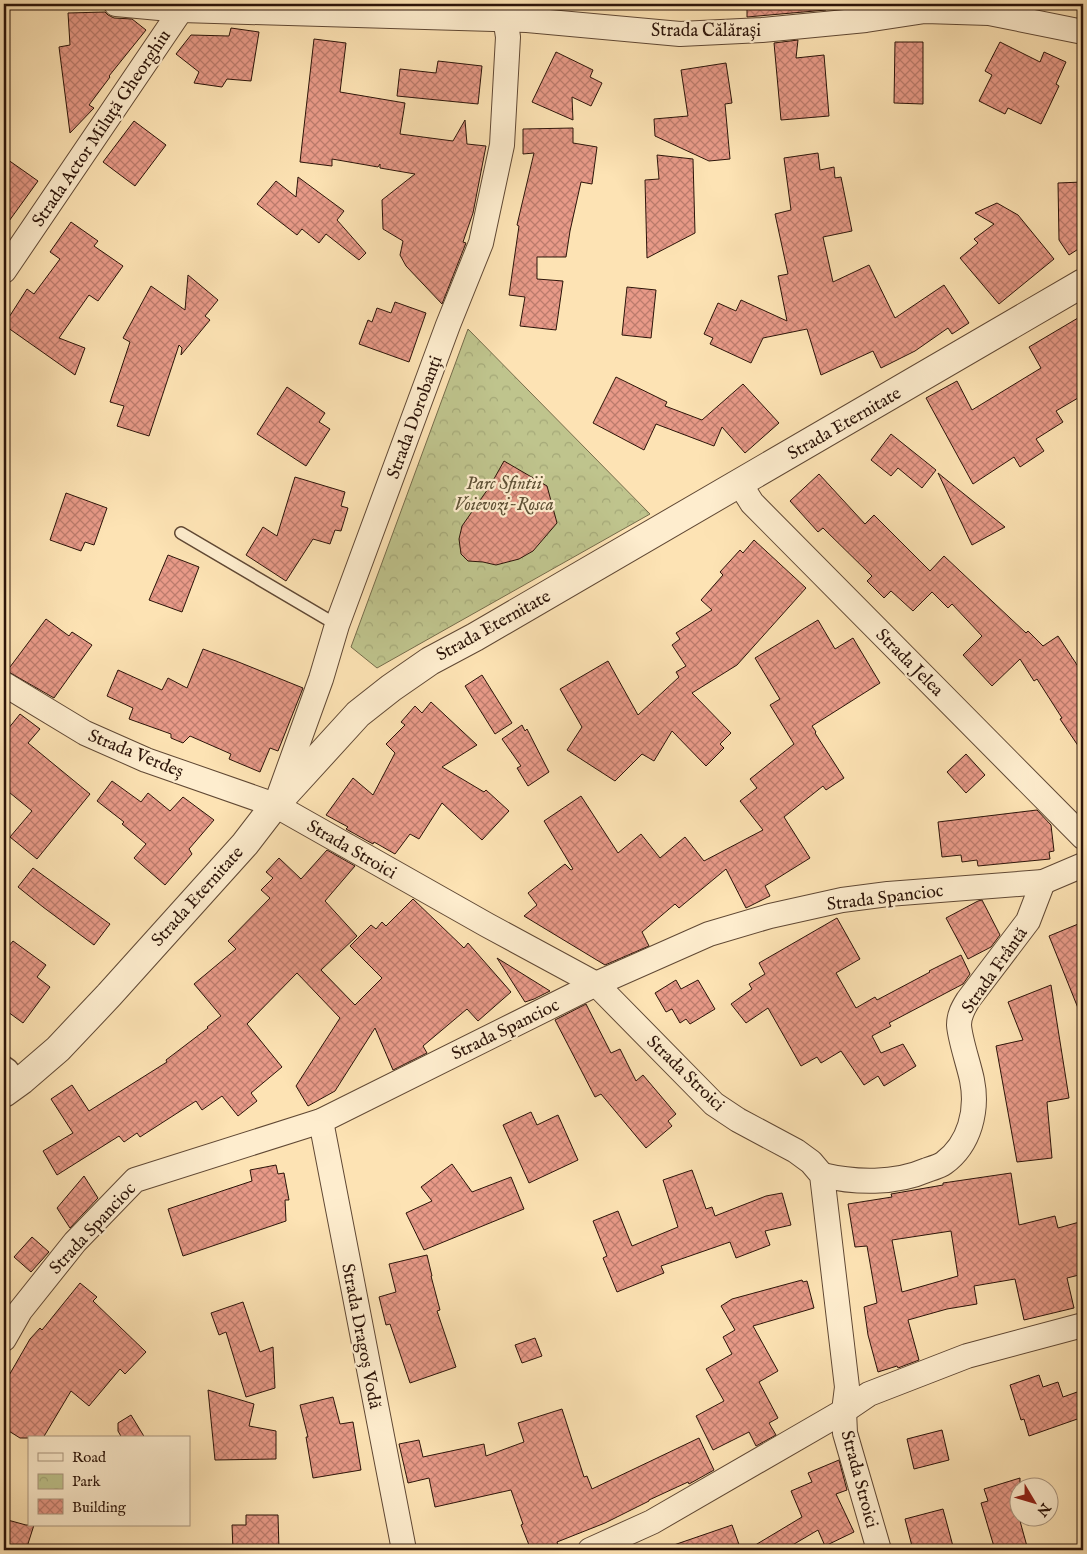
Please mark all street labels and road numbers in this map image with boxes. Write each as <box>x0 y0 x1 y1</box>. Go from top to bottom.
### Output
street label: Strada Călărași <box>651 20 761 43</box>
street label: Strada Actor Miluță Gheorghiu <box>28 26 177 232</box>
street label: Strada Dorobanți <box>382 353 448 482</box>
street label: Strada Eternitate <box>784 382 906 466</box>
street label: Strada Eternitate <box>432 585 555 667</box>
street label: Strada Jelea <box>870 624 948 702</box>
street label: Strada Verdeș <box>84 725 187 784</box>
street label: Strada Stroici <box>302 815 400 885</box>
street label: Strada Eternitate <box>147 842 249 952</box>
street label: Strada Spancioc <box>826 880 945 917</box>
street label: Strada Frântă <box>957 923 1034 1018</box>
street label: Strada Spancioc <box>448 994 564 1066</box>
street label: Strada Stroici <box>641 1031 729 1117</box>
street label: Strada Spancioc <box>45 1178 142 1280</box>
street label: Strada Dragoș Vodă <box>335 1262 386 1411</box>
street label: Strada Stroici <box>834 1428 883 1531</box>

